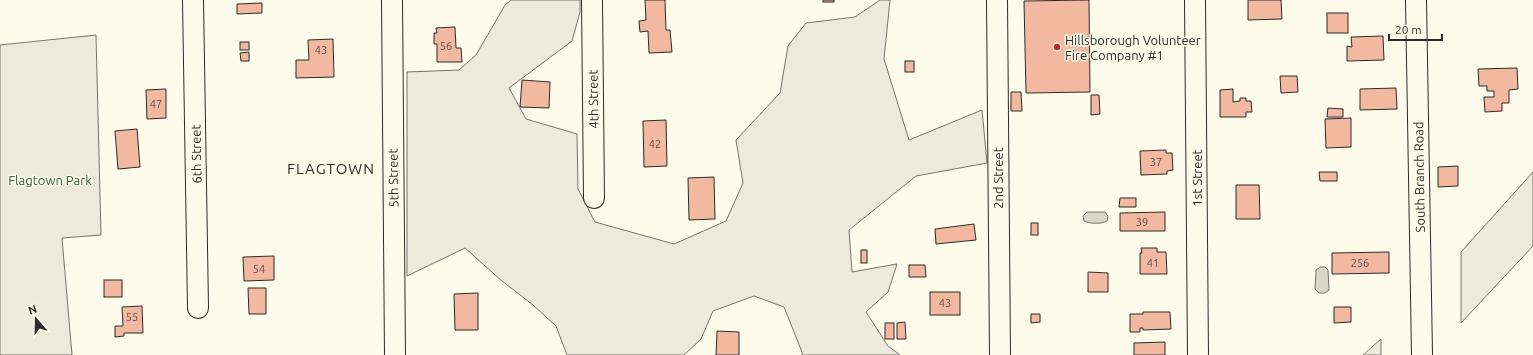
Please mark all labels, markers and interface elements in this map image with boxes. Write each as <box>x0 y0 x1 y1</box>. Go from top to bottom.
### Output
scale bar <box>1389 16 1442 42</box>
text: 20 m <box>1395 23 1422 36</box>
place label: Hillsborough Volunteer Fire Company #1 <box>1065 33 1201 62</box>
house number: 56 <box>440 40 452 52</box>
marker: Hillsborough Volunteer Fire Company #1 <box>1052 42 1062 52</box>
house number: 43 <box>315 44 327 56</box>
street label: 4th Street <box>585 69 601 129</box>
house number: 47 <box>150 98 162 110</box>
street label: South Branch Road <box>1411 121 1427 233</box>
street label: 6th Street <box>188 124 204 184</box>
house number: 42 <box>649 138 661 150</box>
street label: 2nd Street <box>991 147 1005 209</box>
street label: 5th Street <box>385 148 401 208</box>
street label: 1st Street <box>1190 149 1204 207</box>
house number: 37 <box>1150 156 1162 168</box>
district label: FLAGTOWN <box>287 160 375 177</box>
park label: Flagtown Park <box>8 173 92 187</box>
house number: 39 <box>1136 216 1148 228</box>
house number: 41 <box>1147 257 1159 269</box>
house number: 256 <box>1351 257 1369 269</box>
house number: 54 <box>253 263 265 275</box>
house number: 43 <box>939 297 951 309</box>
north arrow <box>16 299 56 339</box>
text: N <box>27 303 38 317</box>
house number: 55 <box>126 311 138 323</box>

